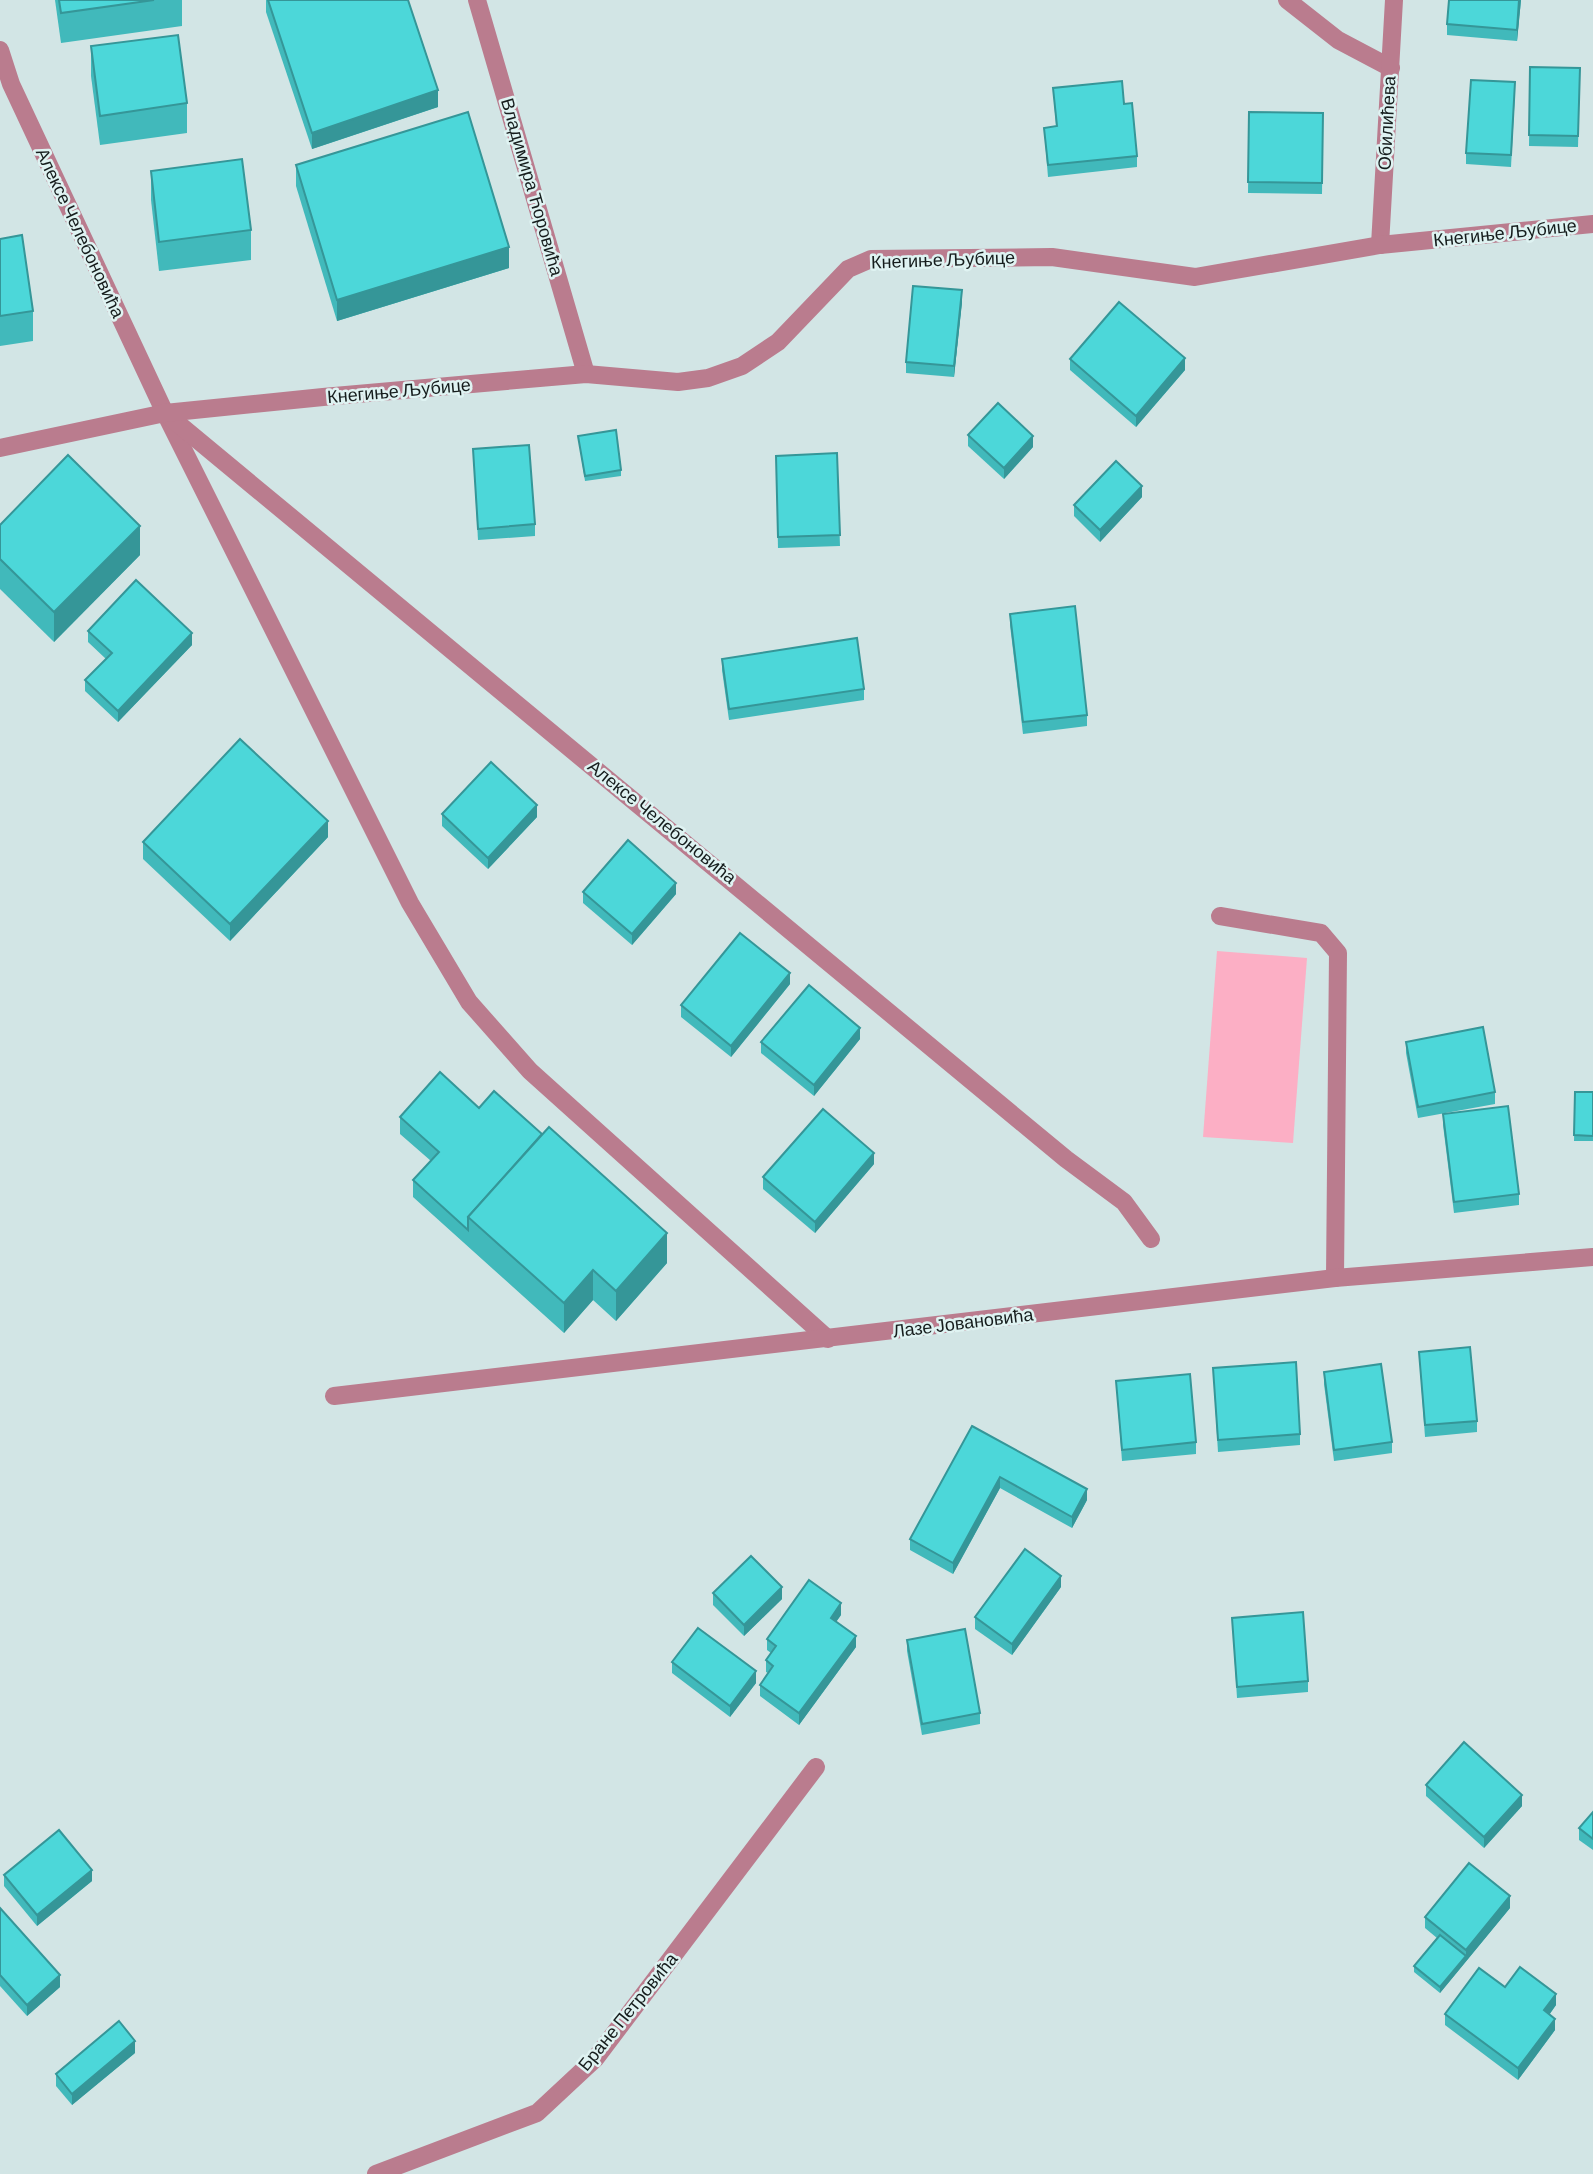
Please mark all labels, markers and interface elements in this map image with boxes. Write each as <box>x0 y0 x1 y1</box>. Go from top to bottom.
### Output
street label: Обилићева <box>1373 74 1400 171</box>
street label: Владимира Ћоровића <box>497 95 569 279</box>
street label: Алексе Челебоновића <box>32 144 130 322</box>
street label: Кнегиње Љубице <box>1432 214 1578 250</box>
street label: Кнегиње Љубице <box>871 245 1015 273</box>
street label: Кнегиње Љубице <box>326 373 472 407</box>
street label: Алексе Челебоновића <box>584 755 742 889</box>
street label: Лазе Јовановића <box>891 1302 1035 1342</box>
street label: Бране Петровића <box>573 1947 682 2075</box>

